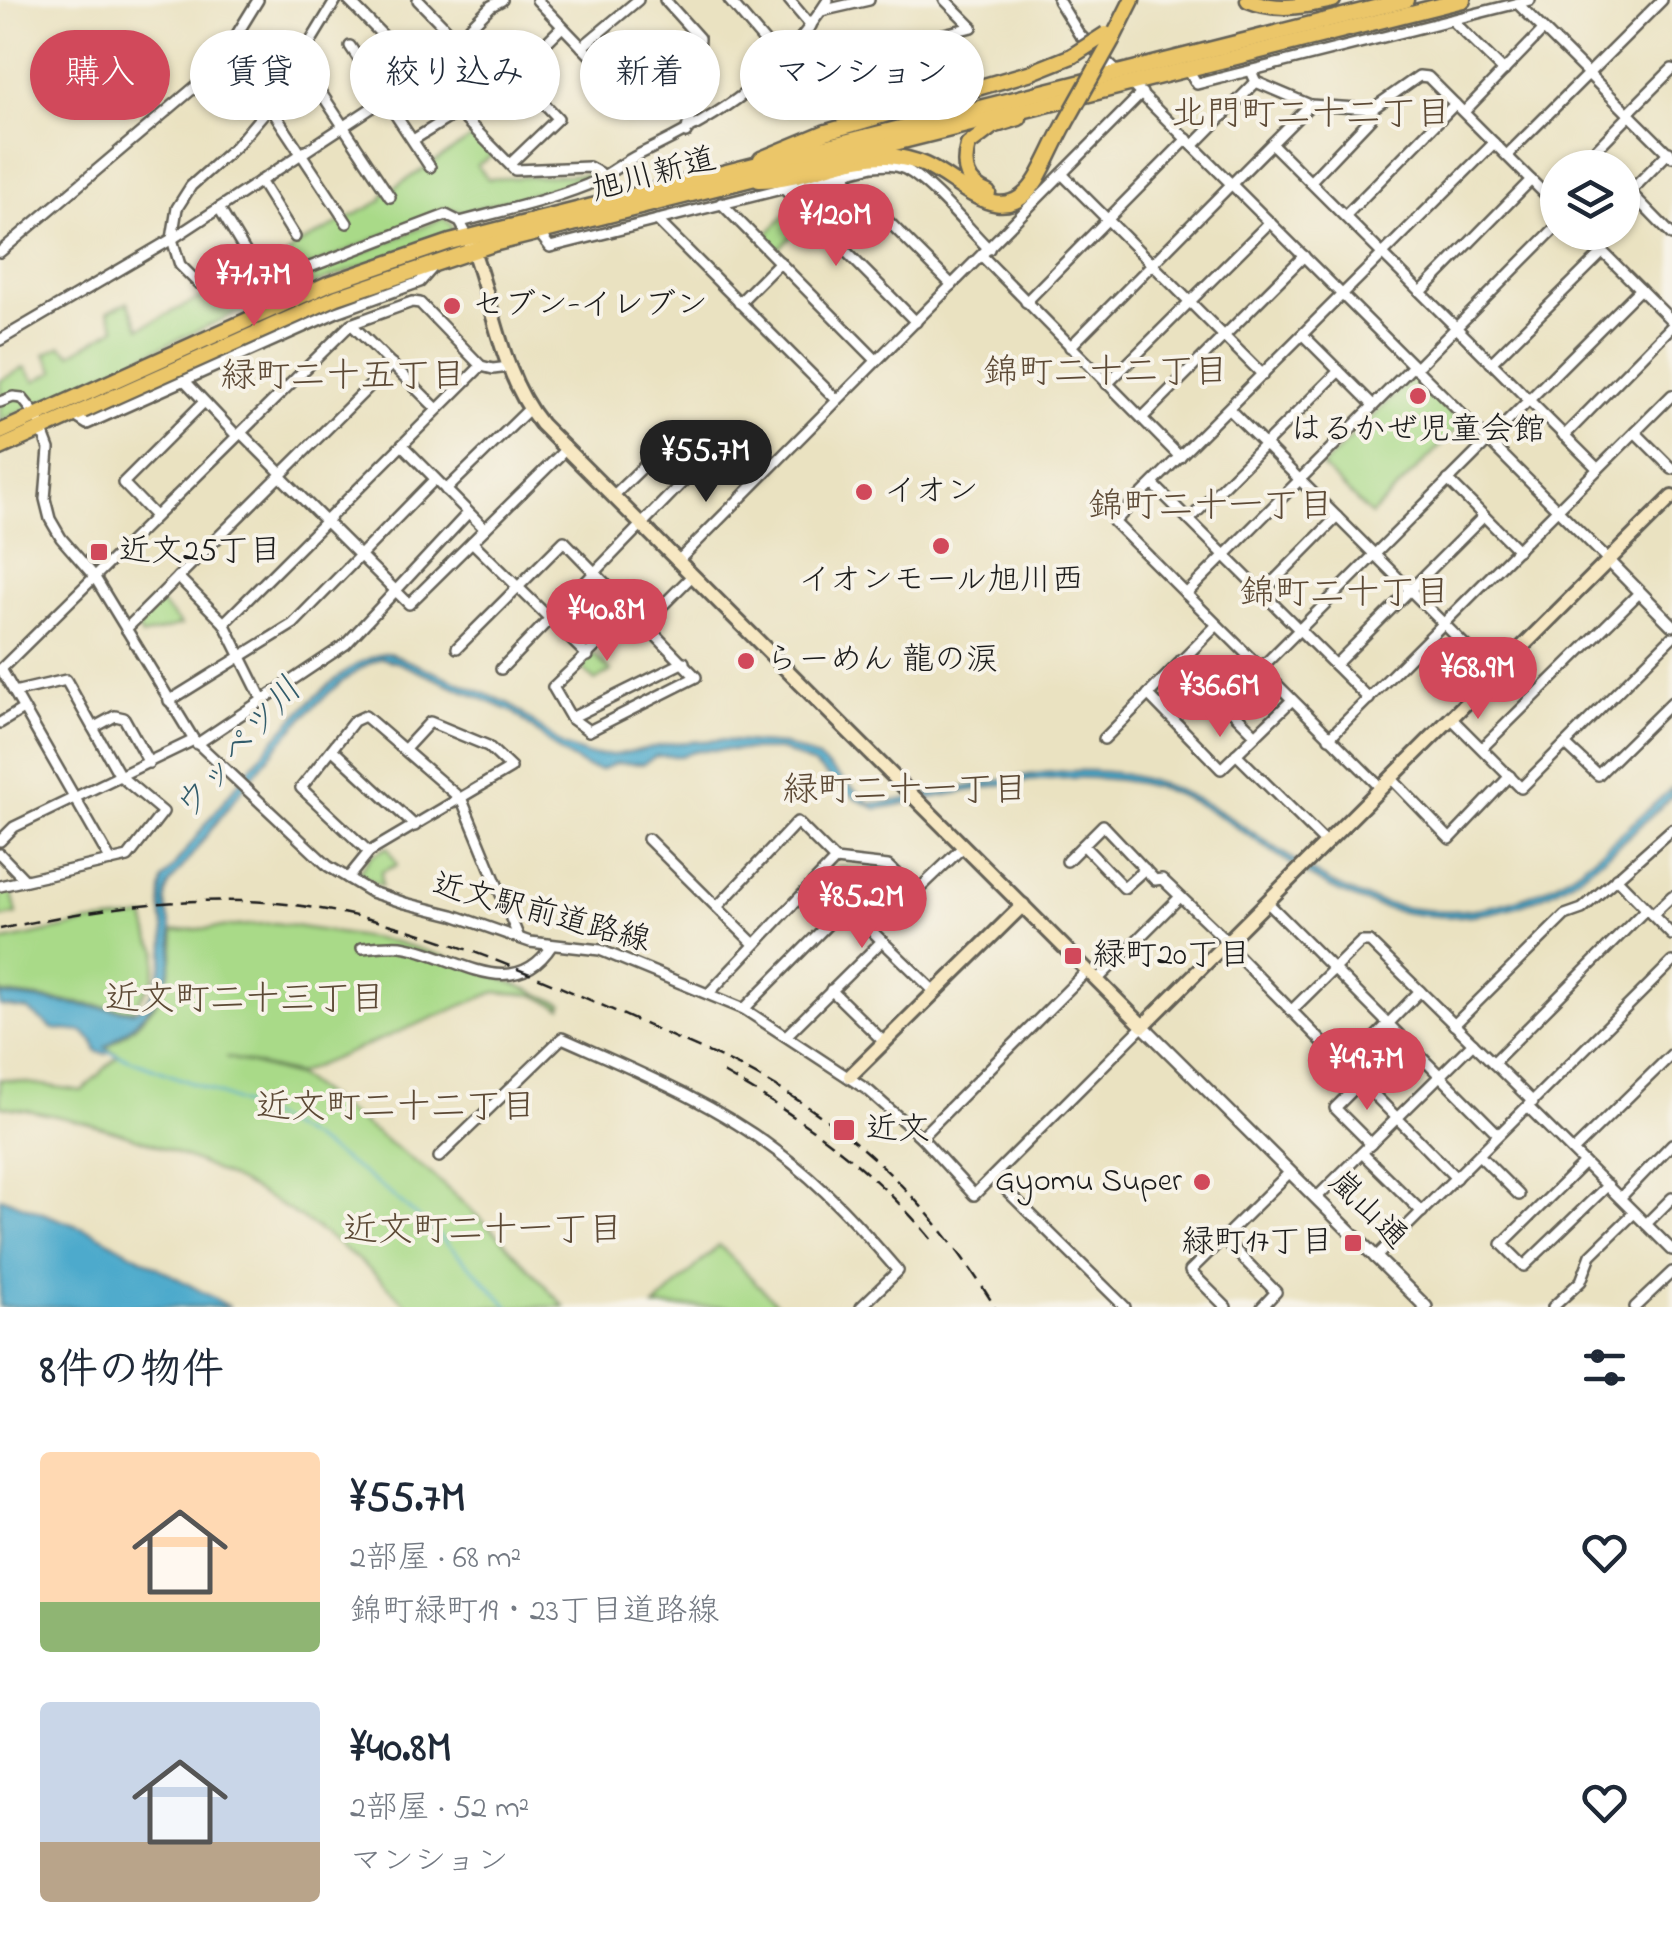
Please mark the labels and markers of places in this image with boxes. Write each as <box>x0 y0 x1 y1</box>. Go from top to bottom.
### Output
pin: ¥120M <box>766 184 906 269</box>
pin: ¥71.7M <box>173 244 335 329</box>
place label: セブン-イレブン <box>472 283 708 330</box>
marker: セブン-イレブン <box>441 295 463 317</box>
marker: はるかぜ児童会館 <box>1407 385 1429 407</box>
place label: はるかぜ児童会館 <box>1290 408 1546 455</box>
pin: ¥55.7M <box>625 420 787 505</box>
place label: イオン <box>884 469 979 516</box>
marker: イオン <box>853 481 875 503</box>
place label: 近文25丁目 <box>119 529 281 576</box>
marker: イオンモール旭川西 <box>930 535 952 557</box>
marker: 近文25丁目 <box>88 541 110 563</box>
place label: イオンモール旭川西 <box>799 558 1083 605</box>
pin: ¥40.8M <box>526 579 688 664</box>
pin: ¥68.9M <box>1397 637 1559 722</box>
place label: らーめん 龍の涙 <box>766 638 998 685</box>
marker: らーめん 龍の涙 <box>735 650 757 672</box>
pin: ¥36.6M <box>1139 655 1301 740</box>
pin: ¥85.2M <box>781 866 943 951</box>
place label: 緑町20丁目 <box>1093 933 1251 980</box>
marker: 緑町20丁目 <box>1062 945 1084 967</box>
pin: ¥49.7M <box>1286 1028 1448 1113</box>
place label: 近文 <box>866 1107 930 1154</box>
marker: 近文 <box>831 1117 857 1143</box>
place label: Gyomu Super <box>995 1159 1182 1206</box>
marker: Gyomu Super <box>1191 1171 1213 1193</box>
place label: 緑町17丁目 <box>1182 1220 1333 1267</box>
marker: 緑町17丁目 <box>1342 1232 1364 1254</box>

